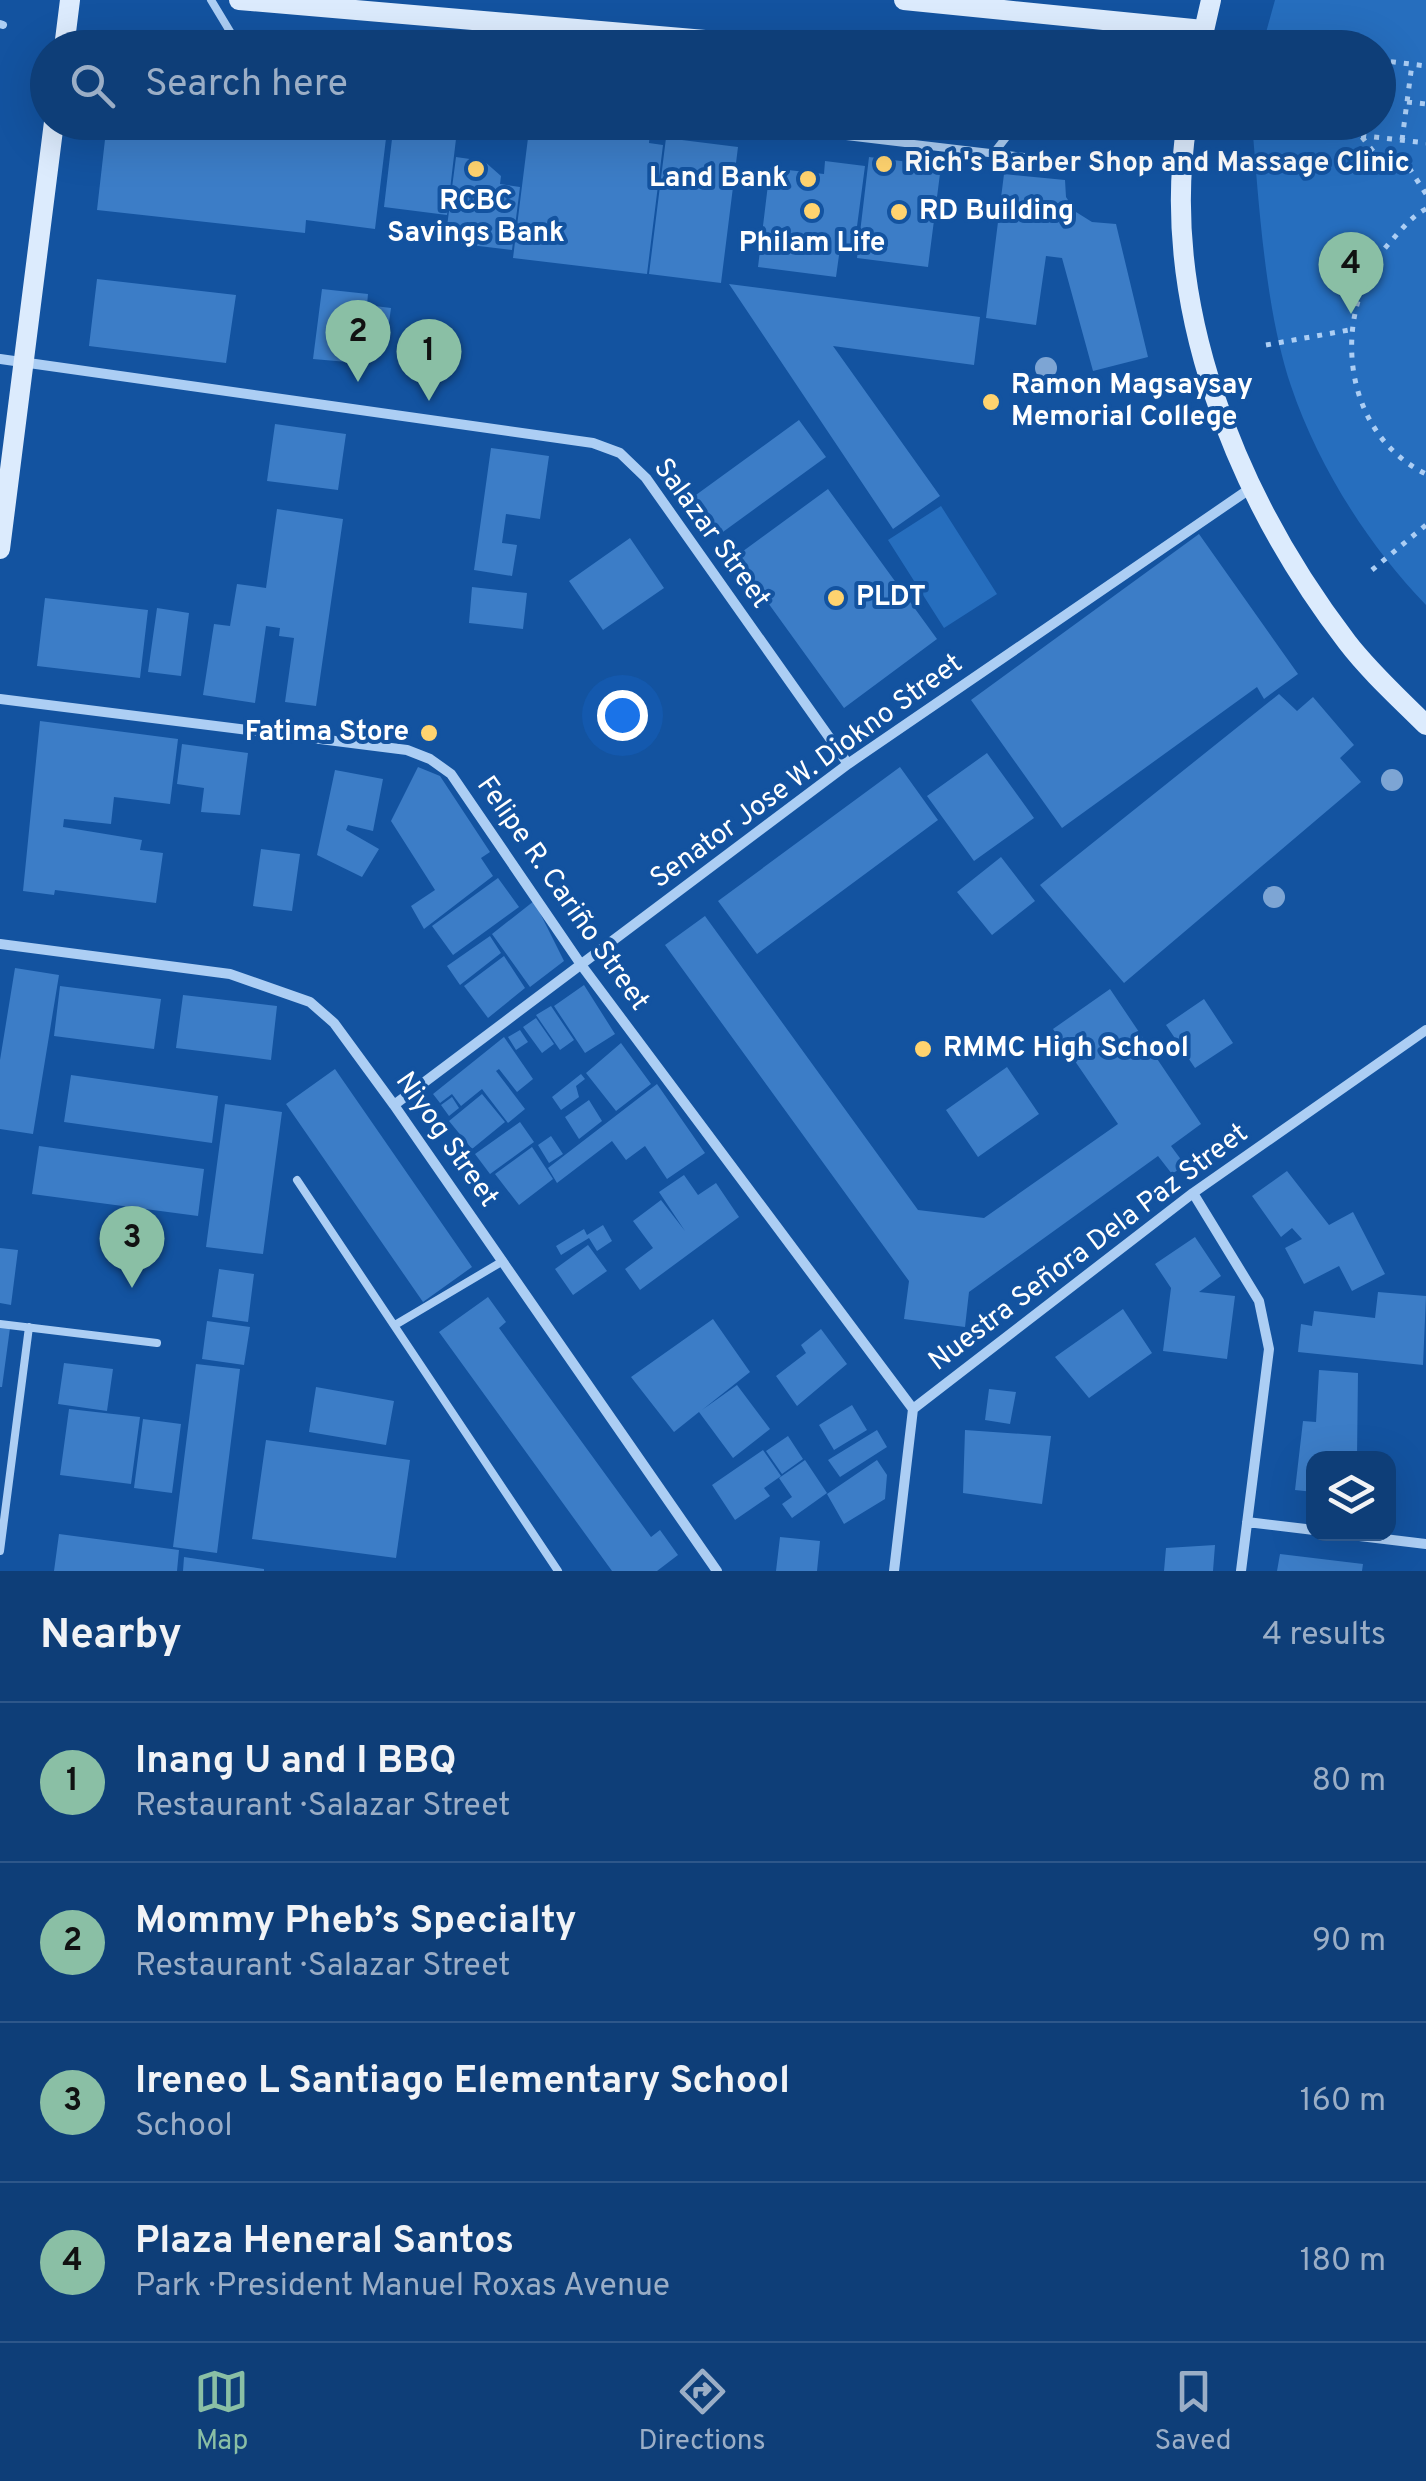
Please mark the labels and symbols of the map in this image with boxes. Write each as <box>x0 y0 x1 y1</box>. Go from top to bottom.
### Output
place label: Rich's Barber Shop and Massage Clinic <box>904 146 1410 182</box>
marker: Rich's Barber Shop and Massage Clinic <box>873 153 895 175</box>
marker: RCBC Savings Bank <box>465 158 487 180</box>
place label: Land Bank <box>649 161 788 197</box>
marker: Land Bank <box>797 168 819 190</box>
place label: RCBC Savings Bank <box>387 184 565 252</box>
place label: RD Building <box>919 194 1074 230</box>
marker: Philam Life <box>801 200 823 222</box>
marker: RD Building <box>888 201 910 223</box>
place label: Philam Life <box>739 226 885 262</box>
pin: 4 <box>1318 232 1384 314</box>
pin: 2 <box>326 300 390 382</box>
pin: 1 <box>396 318 462 401</box>
place label: Ramon Magsaysay Memorial College <box>1011 368 1253 436</box>
marker: Ramon Magsaysay Memorial College <box>980 391 1002 413</box>
street label: Salazar Street <box>644 452 778 616</box>
place label: PLDT <box>856 580 926 616</box>
marker: PLDT <box>825 587 847 609</box>
street label: Senator Jose W. Diokno Street <box>644 647 970 897</box>
your location <box>597 690 648 741</box>
place label: Fatima Store <box>245 715 409 751</box>
marker: Fatima Store <box>418 722 440 744</box>
street label: Felipe R. Cariño Street <box>467 770 657 1018</box>
place label: RMMC High School <box>943 1031 1189 1067</box>
marker: RMMC High School <box>912 1038 934 1060</box>
street label: Niyog Street <box>386 1065 506 1215</box>
street label: Nuestra Señora Dela Paz Street <box>922 1116 1256 1380</box>
pin: 3 <box>100 1206 164 1288</box>

